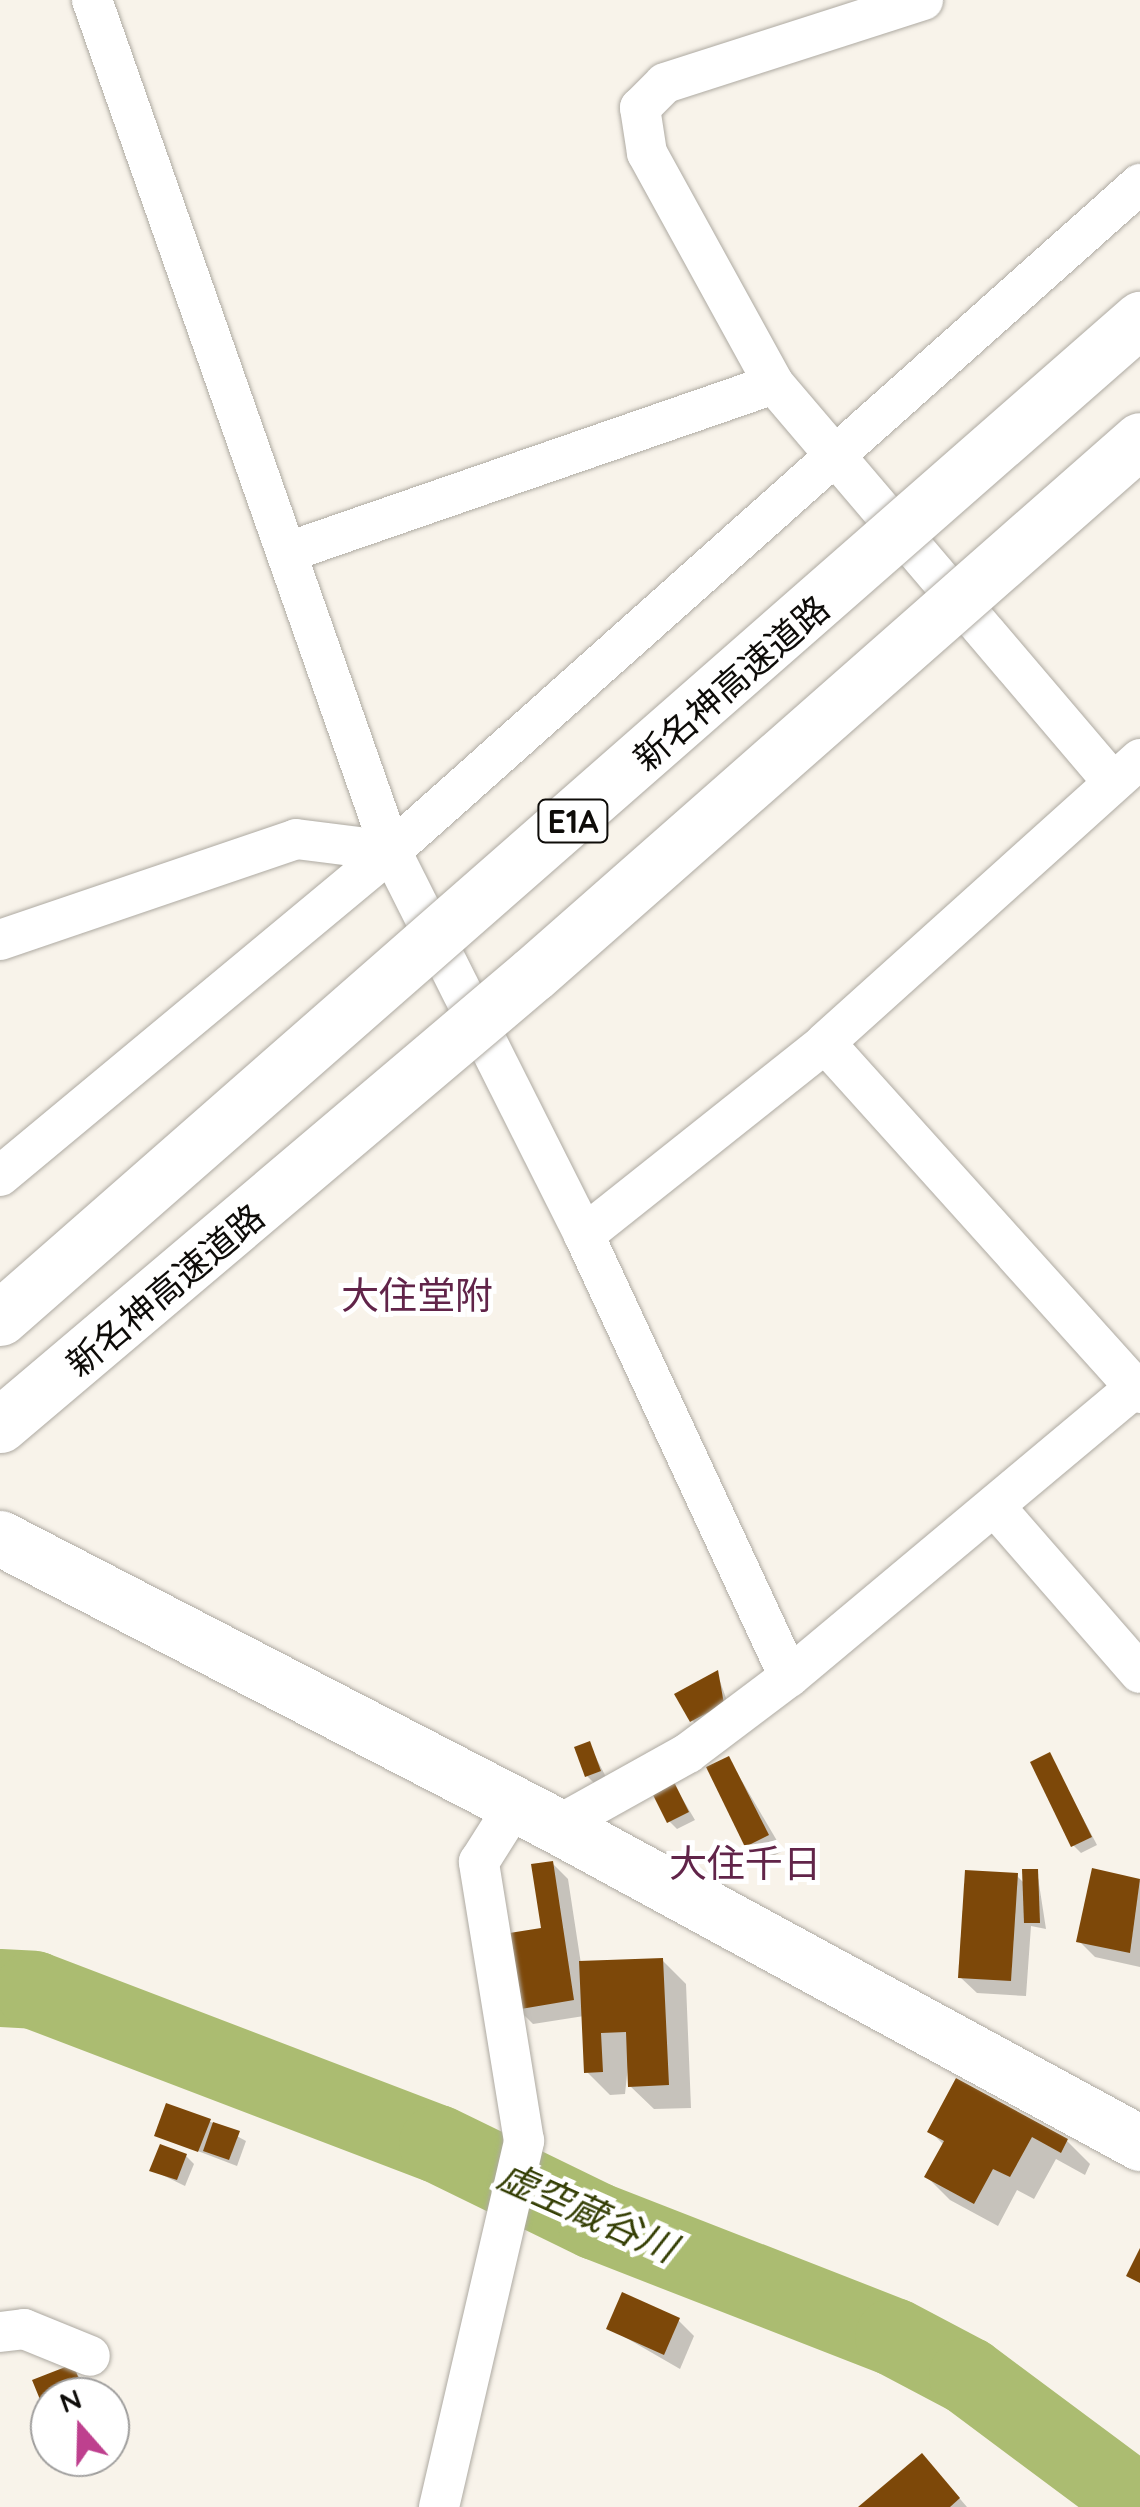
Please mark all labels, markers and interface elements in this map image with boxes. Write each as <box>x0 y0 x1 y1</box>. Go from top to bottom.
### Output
street label: 新名神高速道路 <box>625 587 837 779</box>
road number: E1A <box>536 794 610 848</box>
street label: 新名神高速道路 <box>58 1195 272 1385</box>
district label: 大住堂附 <box>341 1273 493 1319</box>
district label: 大住千日 <box>669 1841 821 1887</box>
water label: 虚空蔵谷川 <box>491 2153 683 2271</box>
north arrow <box>30 2377 130 2477</box>
text: N <box>55 2380 86 2420</box>

